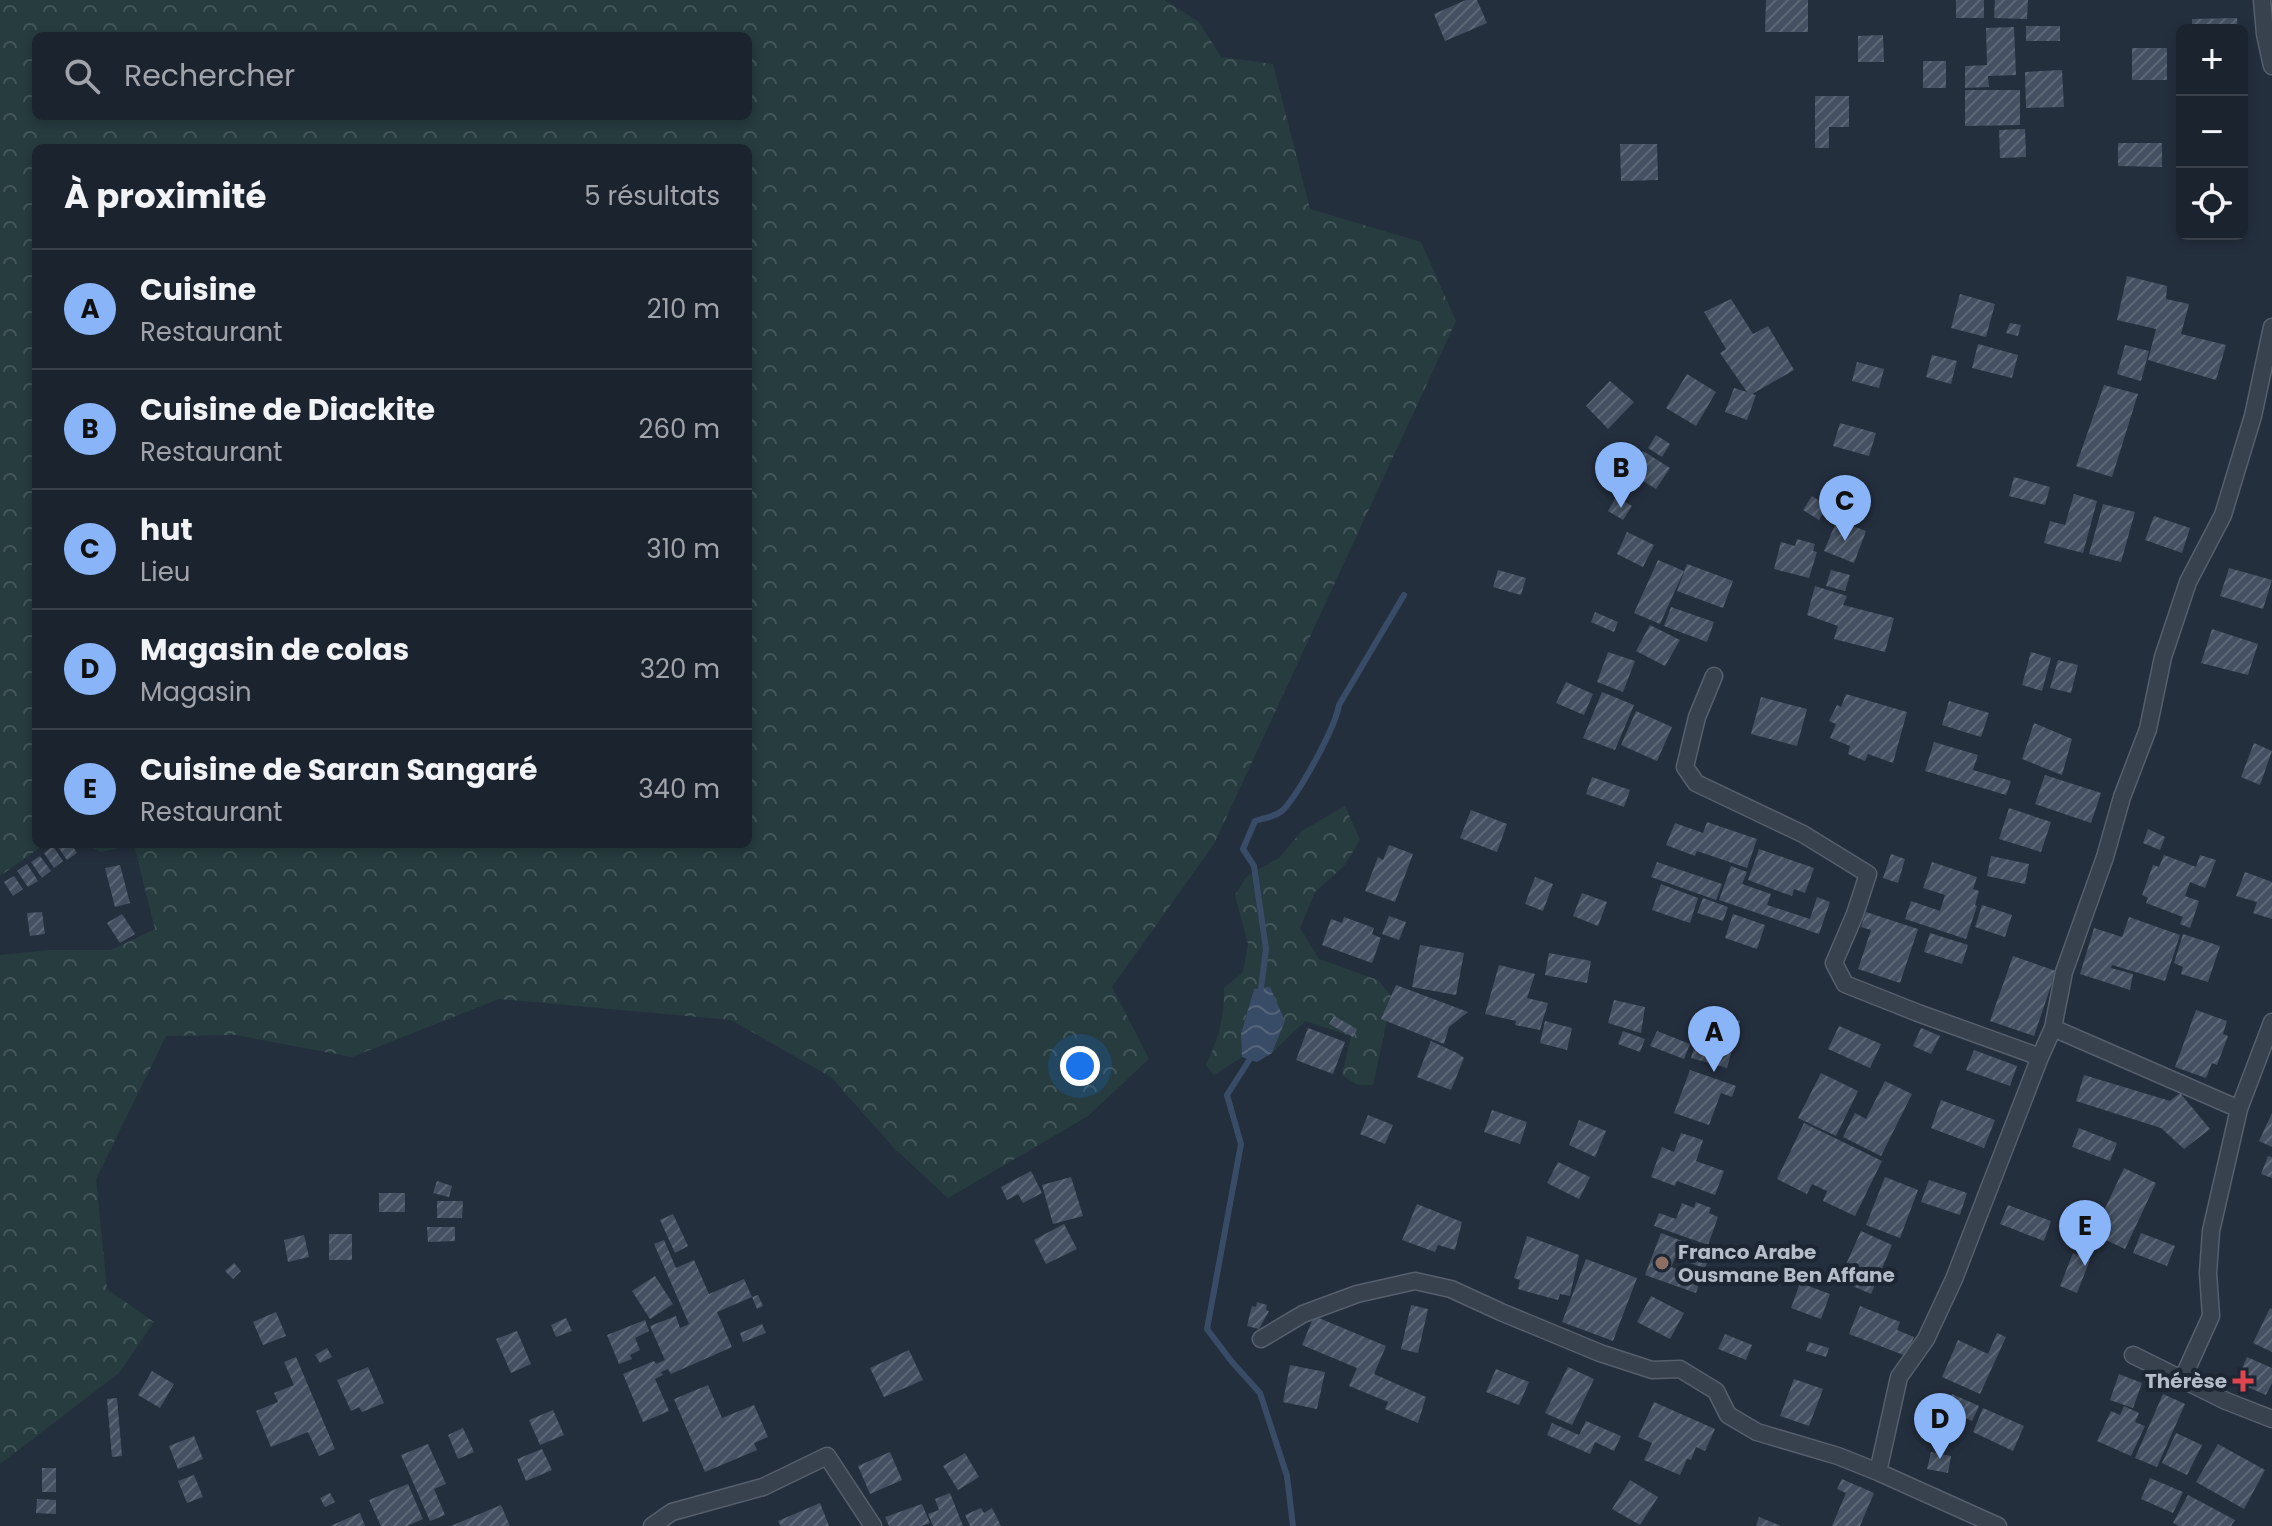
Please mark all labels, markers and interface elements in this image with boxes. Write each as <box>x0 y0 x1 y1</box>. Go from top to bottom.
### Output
map controls <box>2176 24 2248 240</box>
button: + <box>2176 24 2248 96</box>
search box <box>32 32 752 120</box>
icon: search <box>60 54 104 98</box>
text: Rechercher <box>124 54 295 97</box>
button: − <box>2176 96 2248 168</box>
button: locate <box>2176 168 2248 240</box>
text: À proximité <box>64 172 266 220</box>
text: 5 résultats <box>584 178 720 214</box>
text: Cuisine <box>140 268 256 311</box>
text: A <box>80 291 100 327</box>
text: 210 m <box>647 291 720 327</box>
text: Restaurant <box>140 314 283 350</box>
text: Cuisine de Diackite <box>140 388 435 431</box>
text: B <box>81 411 99 447</box>
text: 260 m <box>638 411 720 447</box>
text: Restaurant <box>140 434 283 470</box>
pin: B <box>1595 442 1647 508</box>
pin: C <box>1819 475 1871 541</box>
text: hut <box>140 508 193 551</box>
text: C <box>80 531 100 567</box>
text: 310 m <box>646 531 720 567</box>
text: Lieu <box>140 554 190 590</box>
text: Magasin de colas <box>140 628 409 671</box>
text: D <box>81 651 99 687</box>
text: 320 m <box>640 651 720 687</box>
text: Magasin <box>140 674 252 710</box>
text: Cuisine de Saran Sangaré <box>140 748 538 791</box>
text: E <box>83 771 97 807</box>
text: 340 m <box>638 771 720 807</box>
text: Restaurant <box>140 794 283 830</box>
pin: A <box>1688 1006 1740 1072</box>
your location <box>1060 1046 1100 1086</box>
pin: E <box>2059 1200 2111 1266</box>
place label: Franco Arabe Ousmane Ben Affane <box>1678 1238 1895 1289</box>
marker: Franco Arabe Ousmane Ben Affane <box>1653 1254 1671 1272</box>
place label: Thérèse <box>2145 1367 2227 1395</box>
marker: Thérèse <box>2234 1372 2252 1390</box>
pin: D <box>1914 1393 1966 1459</box>

